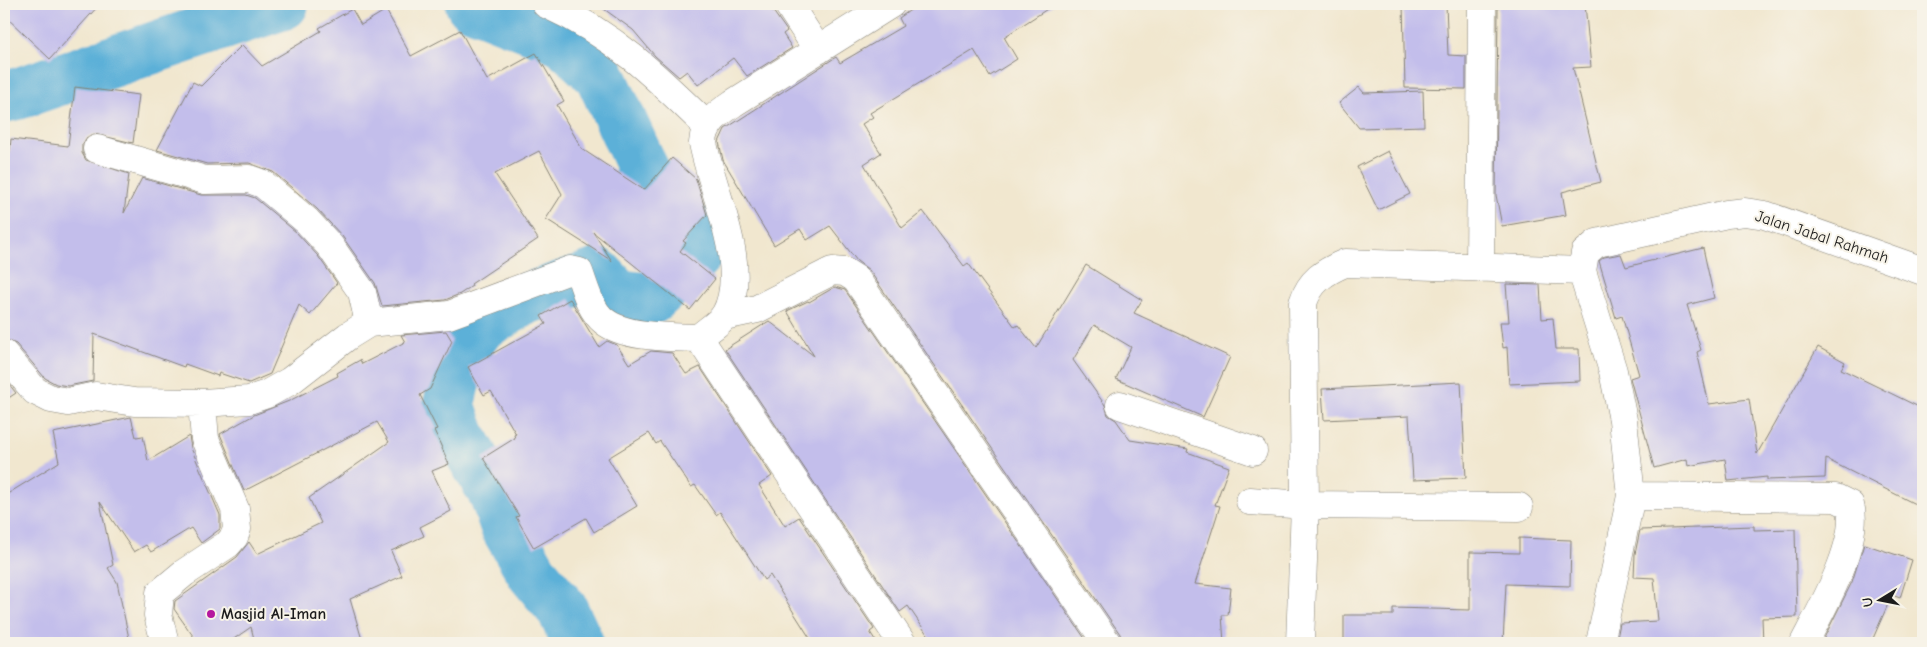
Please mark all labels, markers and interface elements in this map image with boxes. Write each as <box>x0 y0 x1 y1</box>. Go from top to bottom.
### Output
street label: Jalan Jabal Rahmah <box>1753 207 1891 267</box>
north arrow <box>1854 574 1904 624</box>
text: U <box>1859 596 1877 608</box>
place label: Masjid Al-Iman <box>221 605 326 623</box>
marker: Masjid Al-Iman <box>205 608 217 620</box>

